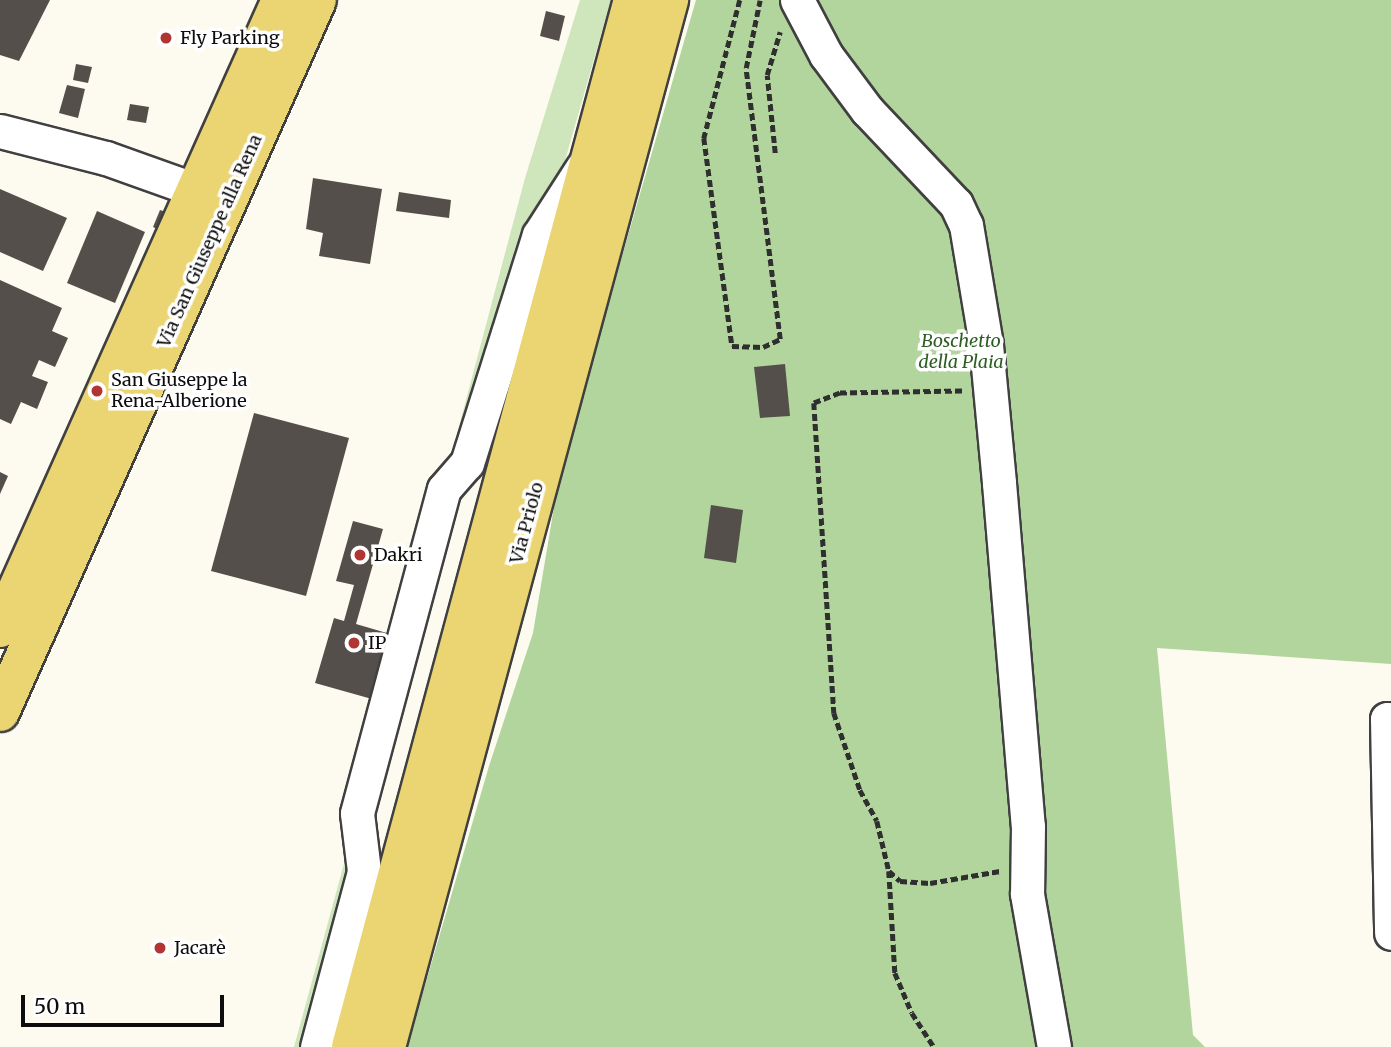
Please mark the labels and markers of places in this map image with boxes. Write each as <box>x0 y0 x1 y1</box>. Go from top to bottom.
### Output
place label: Fly Parking <box>180 27 280 49</box>
marker: Fly Parking <box>158 30 174 46</box>
place label: San Giuseppe la Rena-Alberione <box>111 370 247 412</box>
marker: San Giuseppe la Rena-Alberione <box>89 383 105 399</box>
place label: Dakri <box>374 544 423 566</box>
marker: Dakri <box>352 547 368 563</box>
place label: IP <box>368 632 386 654</box>
marker: IP <box>346 635 362 651</box>
place label: Jacarè <box>174 937 226 959</box>
marker: Jacarè <box>152 940 168 956</box>

